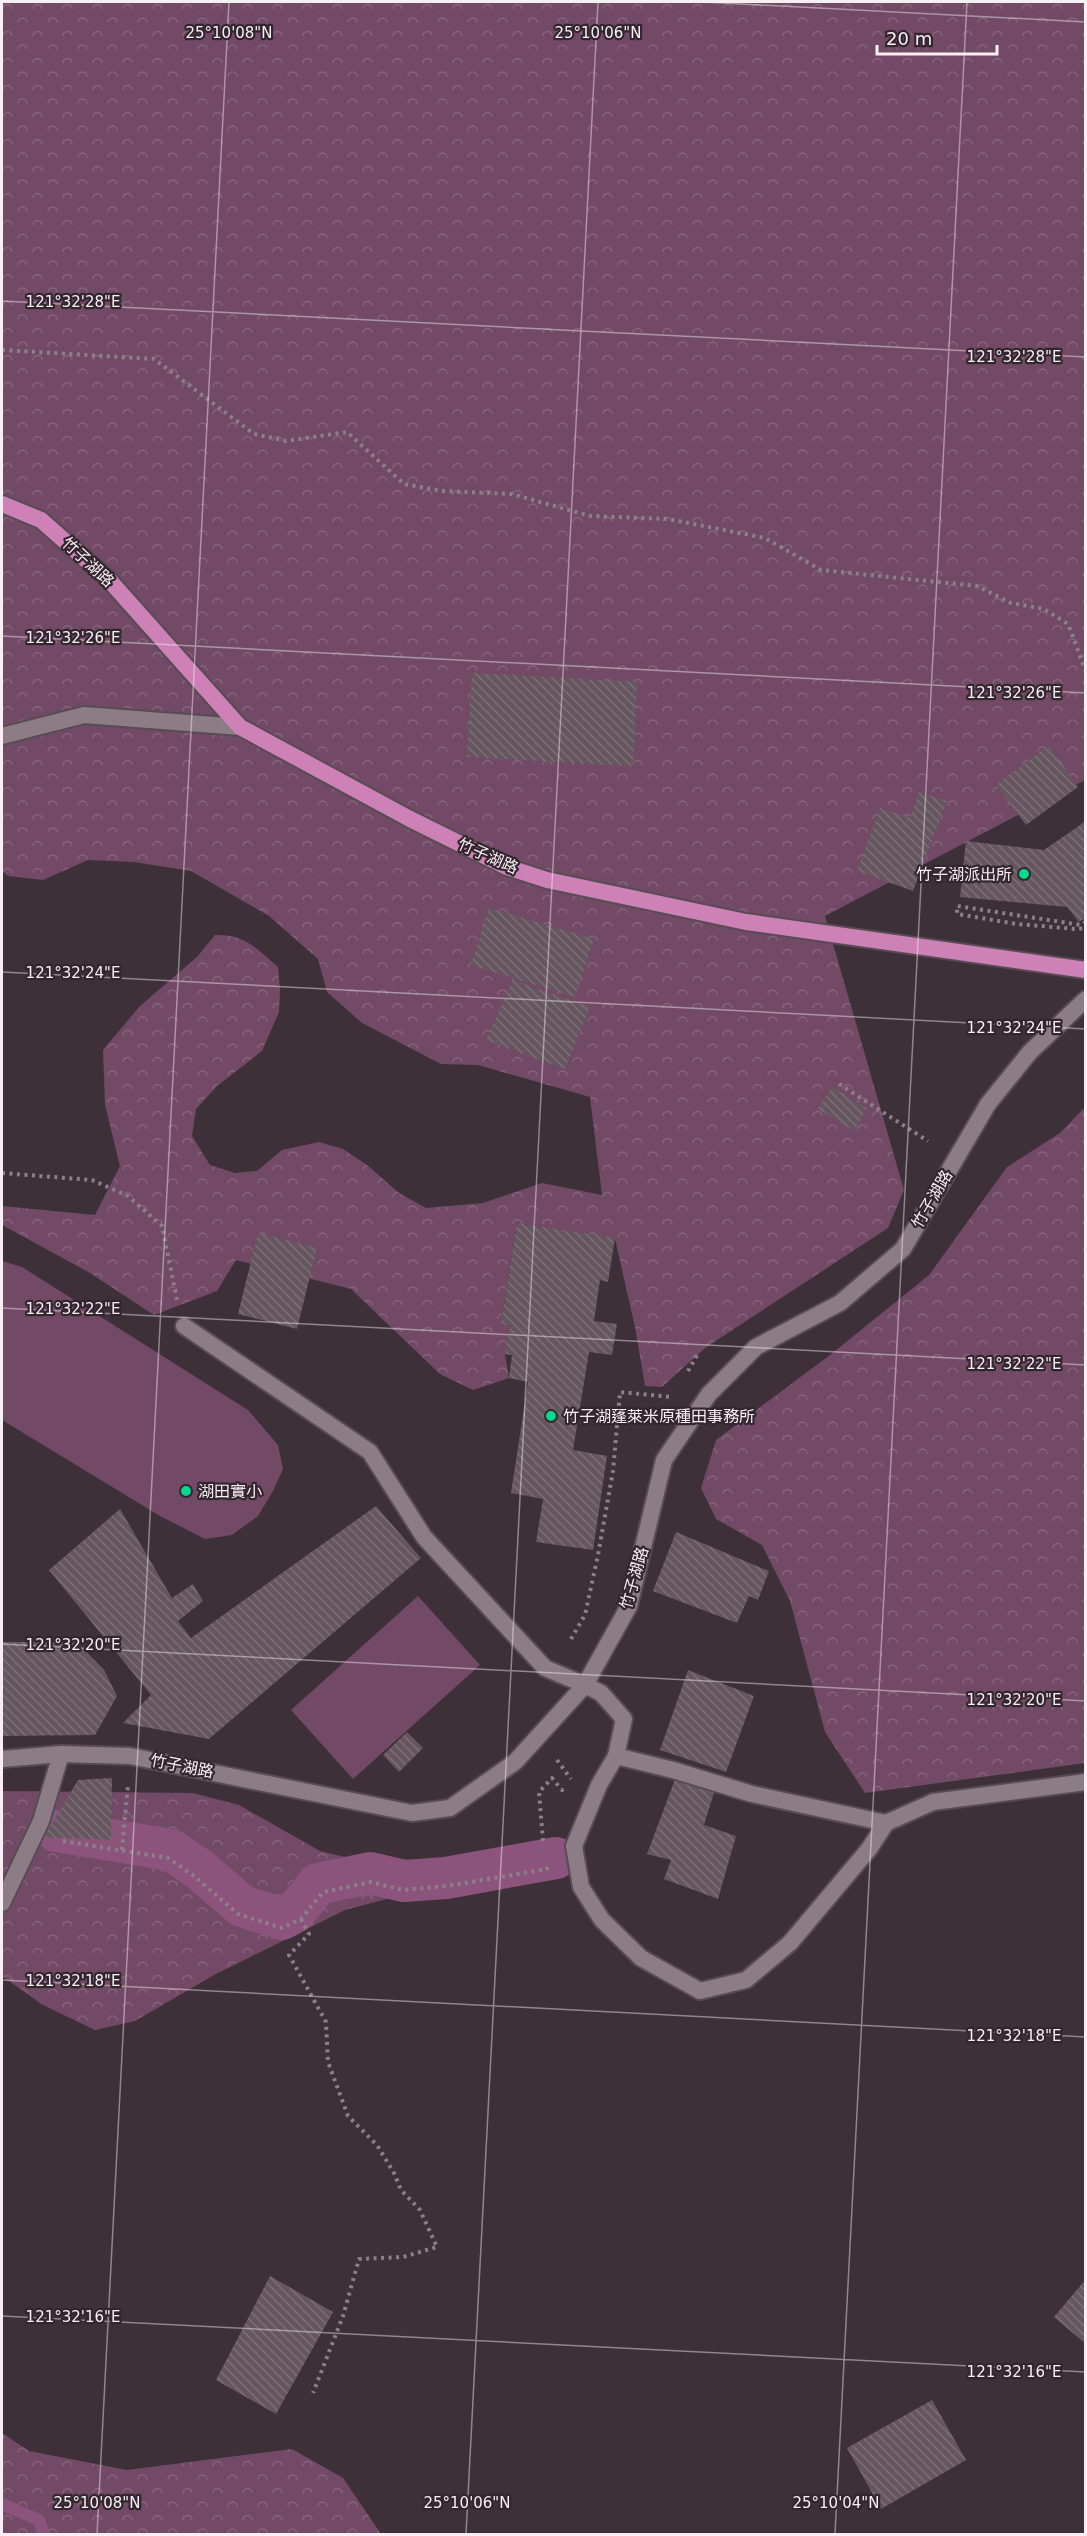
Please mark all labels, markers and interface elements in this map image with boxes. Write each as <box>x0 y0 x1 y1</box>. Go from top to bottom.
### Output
scale bar <box>877 18 997 56</box>
text: 25°10'08"N <box>185 24 273 42</box>
text: 25°10'06"N <box>554 24 642 42</box>
text: 20 m <box>886 28 932 49</box>
text: 121°32'28"E <box>26 293 120 311</box>
text: 121°32'28"E <box>967 348 1061 366</box>
street label: 竹子湖路 <box>58 533 118 591</box>
text: 121°32'26"E <box>26 629 120 647</box>
text: 121°32'26"E <box>967 684 1061 702</box>
street label: 竹子湖路 <box>455 834 521 878</box>
place label: 竹子湖派出所 <box>916 865 1012 884</box>
marker: 竹子湖派出所 <box>1017 867 1031 881</box>
text: 121°32'24"E <box>26 964 120 982</box>
text: 121°32'24"E <box>967 1019 1061 1037</box>
street label: 竹子湖路 <box>908 1167 956 1231</box>
text: 121°32'22"E <box>26 1300 120 1318</box>
text: 121°32'22"E <box>967 1355 1061 1373</box>
place label: 竹子湖蓬萊米原種田事務所 <box>563 1407 755 1426</box>
marker: 竹子湖蓬萊米原種田事務所 <box>544 1409 558 1423</box>
place label: 湖田實小 <box>198 1482 262 1501</box>
marker: 湖田實小 <box>179 1484 193 1498</box>
street label: 竹子湖路 <box>616 1545 652 1611</box>
text: 121°32'20"E <box>26 1636 120 1654</box>
text: 121°32'20"E <box>967 1691 1061 1709</box>
street label: 竹子湖路 <box>149 1751 215 1781</box>
text: 121°32'18"E <box>26 1972 120 1990</box>
text: 121°32'18"E <box>967 2027 1061 2045</box>
text: 121°32'16"E <box>26 2308 120 2326</box>
text: 121°32'16"E <box>967 2363 1061 2381</box>
text: 25°10'08"N <box>53 2494 141 2512</box>
text: 25°10'06"N <box>423 2494 511 2512</box>
text: 25°10'04"N <box>792 2494 880 2512</box>

